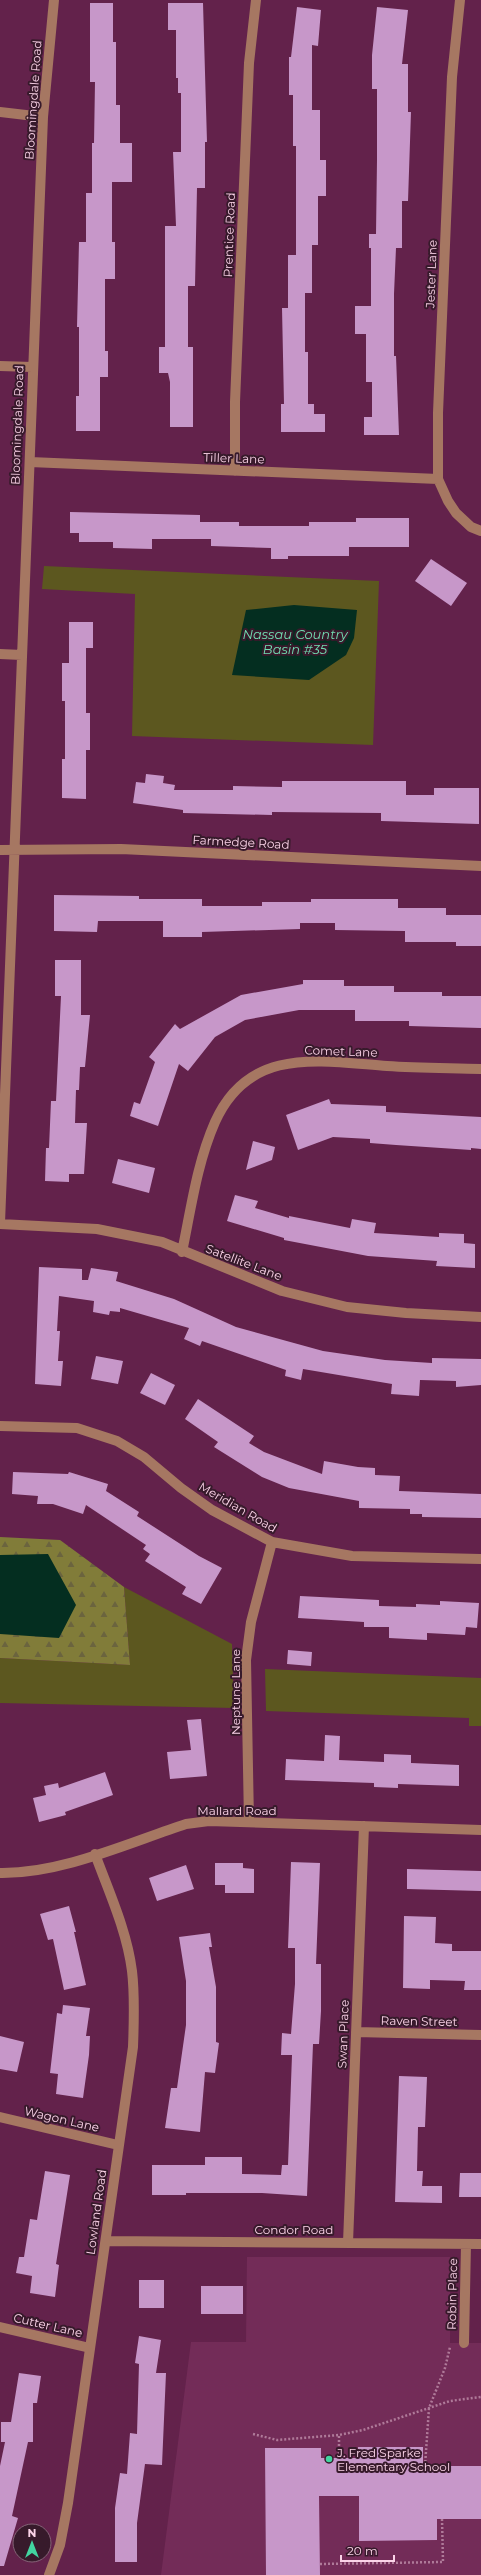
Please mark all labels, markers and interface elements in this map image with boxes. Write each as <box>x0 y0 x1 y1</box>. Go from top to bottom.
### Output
street label: Bloomingdale Road <box>21 40 45 160</box>
street label: Prentice Road <box>220 192 238 278</box>
street label: Jester Lane <box>422 240 440 309</box>
street label: Bloomingdale Road <box>7 365 27 485</box>
street label: Tiller Lane <box>203 449 265 467</box>
water label: Nassau Country Basin #35 <box>242 626 349 657</box>
street label: Farmedge Road <box>192 832 290 852</box>
street label: Comet Lane <box>304 1042 378 1060</box>
street label: Satellite Lane <box>204 1241 284 1283</box>
street label: Meridian Road <box>196 1479 280 1535</box>
street label: Neptune Lane <box>228 1649 243 1735</box>
street label: Mallard Road <box>197 1803 277 1818</box>
street label: Swan Place <box>334 1999 352 2069</box>
street label: Raven Street <box>381 2013 458 2029</box>
street label: Wagon Lane <box>23 2103 101 2135</box>
street label: Lowland Road <box>83 2168 109 2256</box>
street label: Condor Road <box>255 2222 333 2237</box>
street label: Robin Place <box>444 2258 460 2330</box>
street label: Cutter Lane <box>12 2310 84 2340</box>
place label: J. Fred Sparke Elementary School <box>336 2445 450 2474</box>
marker: J. Fred Sparke Elementary School <box>324 2454 334 2464</box>
north arrow <box>12 2523 52 2563</box>
text: N <box>28 2526 36 2540</box>
scale bar <box>341 2537 394 2563</box>
text: 20 m <box>347 2543 378 2558</box>

